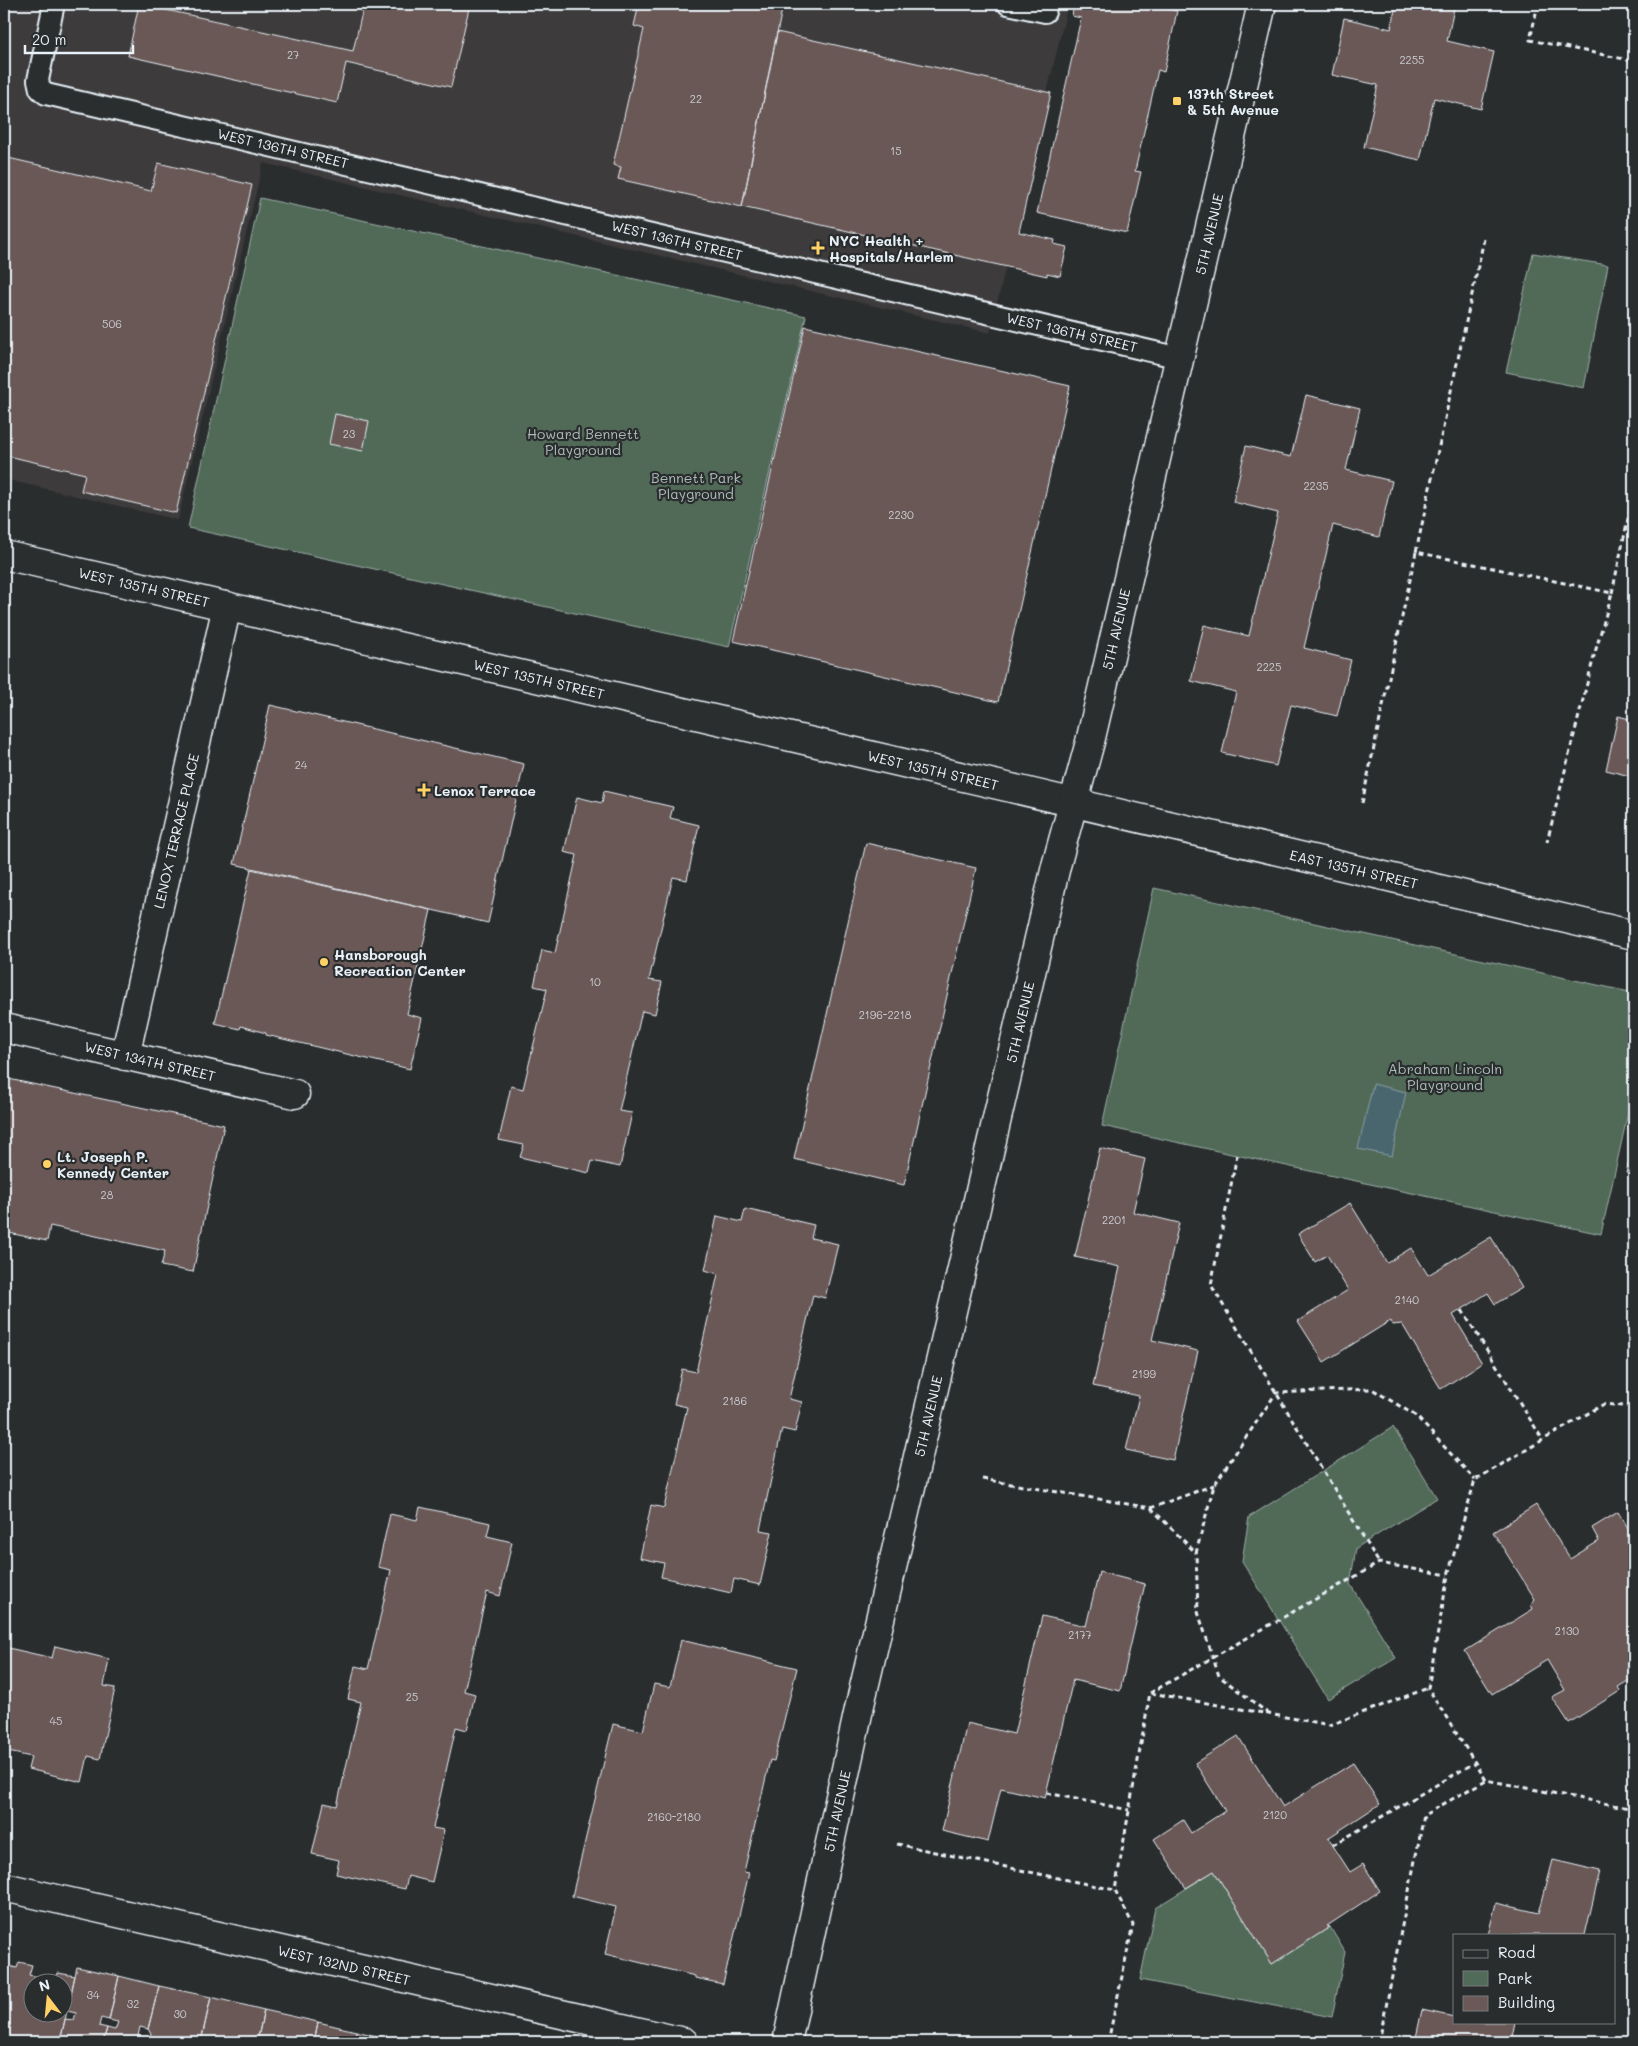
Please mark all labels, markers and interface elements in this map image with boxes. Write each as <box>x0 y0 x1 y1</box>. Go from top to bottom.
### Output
scale bar <box>25 22 132 54</box>
text: 20 m <box>32 29 66 49</box>
house number: 27 <box>287 47 299 62</box>
house number: 2255 <box>1399 52 1425 67</box>
place label: 137th Street & 5th Avenue <box>1187 84 1279 119</box>
house number: 22 <box>690 91 702 106</box>
marker: 137th Street & 5th Avenue <box>1171 95 1183 107</box>
street label: WEST 136TH STREET <box>216 124 351 172</box>
house number: 15 <box>890 143 902 158</box>
street label: 5TH AVENUE <box>1190 192 1228 276</box>
street label: WEST 136TH STREET <box>610 216 745 264</box>
place label: NYC Health + Hospitals/Harlem <box>829 231 954 266</box>
marker: NYC Health + Hospitals/Harlem <box>811 241 825 255</box>
street label: WEST 136TH STREET <box>1005 308 1140 356</box>
house number: 506 <box>102 316 122 331</box>
park label: Howard Bennett Playground <box>527 424 639 459</box>
house number: 23 <box>343 426 356 441</box>
park label: Bennett Park Playground <box>651 468 741 503</box>
house number: 2235 <box>1303 478 1329 493</box>
house number: 2230 <box>888 507 914 522</box>
street label: WEST 135TH STREET <box>77 563 212 611</box>
street label: 5TH AVENUE <box>1097 587 1135 671</box>
street label: WEST 135TH STREET <box>472 655 607 703</box>
house number: 2225 <box>1257 659 1281 674</box>
street label: WEST 135TH STREET <box>866 746 1001 794</box>
street label: LENOX TERRACE PLACE <box>149 752 203 910</box>
house number: 24 <box>295 757 308 772</box>
place label: Lenox Terrace <box>434 781 536 800</box>
marker: Lenox Terrace <box>418 784 430 796</box>
street label: EAST 135TH STREET <box>1288 845 1420 893</box>
place label: Hansborough Recreation Center <box>334 945 466 980</box>
marker: Hansborough Recreation Center <box>318 956 330 968</box>
house number: 10 <box>589 974 601 989</box>
street label: 5TH AVENUE <box>1001 980 1039 1064</box>
house number: 2196-2218 <box>859 1007 912 1022</box>
street label: WEST 134TH STREET <box>83 1037 218 1085</box>
park label: Abraham Lincoln Playground <box>1388 1059 1502 1094</box>
place label: Lt. Joseph P. Kennedy Center <box>57 1147 169 1182</box>
marker: Lt. Joseph P. Kennedy Center <box>41 1158 53 1170</box>
house number: 28 <box>101 1187 114 1202</box>
house number: 2201 <box>1102 1212 1126 1227</box>
house number: 2140 <box>1395 1292 1419 1307</box>
house number: 2199 <box>1132 1366 1157 1381</box>
street label: 5TH AVENUE <box>909 1374 947 1458</box>
house number: 2186 <box>723 1393 747 1408</box>
house number: 2130 <box>1555 1623 1579 1638</box>
house number: 2177 <box>1068 1627 1092 1642</box>
house number: 25 <box>406 1689 418 1704</box>
house number: 45 <box>50 1713 62 1728</box>
street label: 5TH AVENUE <box>819 1769 855 1853</box>
house number: 2120 <box>1263 1807 1287 1822</box>
house number: 2160-2180 <box>647 1809 701 1824</box>
legend <box>1453 1934 1616 2024</box>
street label: WEST 132ND STREET <box>276 1940 412 1990</box>
text: Road <box>1498 1942 1535 1962</box>
text: Park <box>1498 1968 1532 1988</box>
north arrow <box>22 1974 72 2024</box>
text: N <box>37 1974 52 1996</box>
house number: 34 <box>87 1987 100 2002</box>
text: Building <box>1498 1992 1555 2012</box>
house number: 32 <box>127 1996 139 2011</box>
house number: 30 <box>173 2006 187 2021</box>

